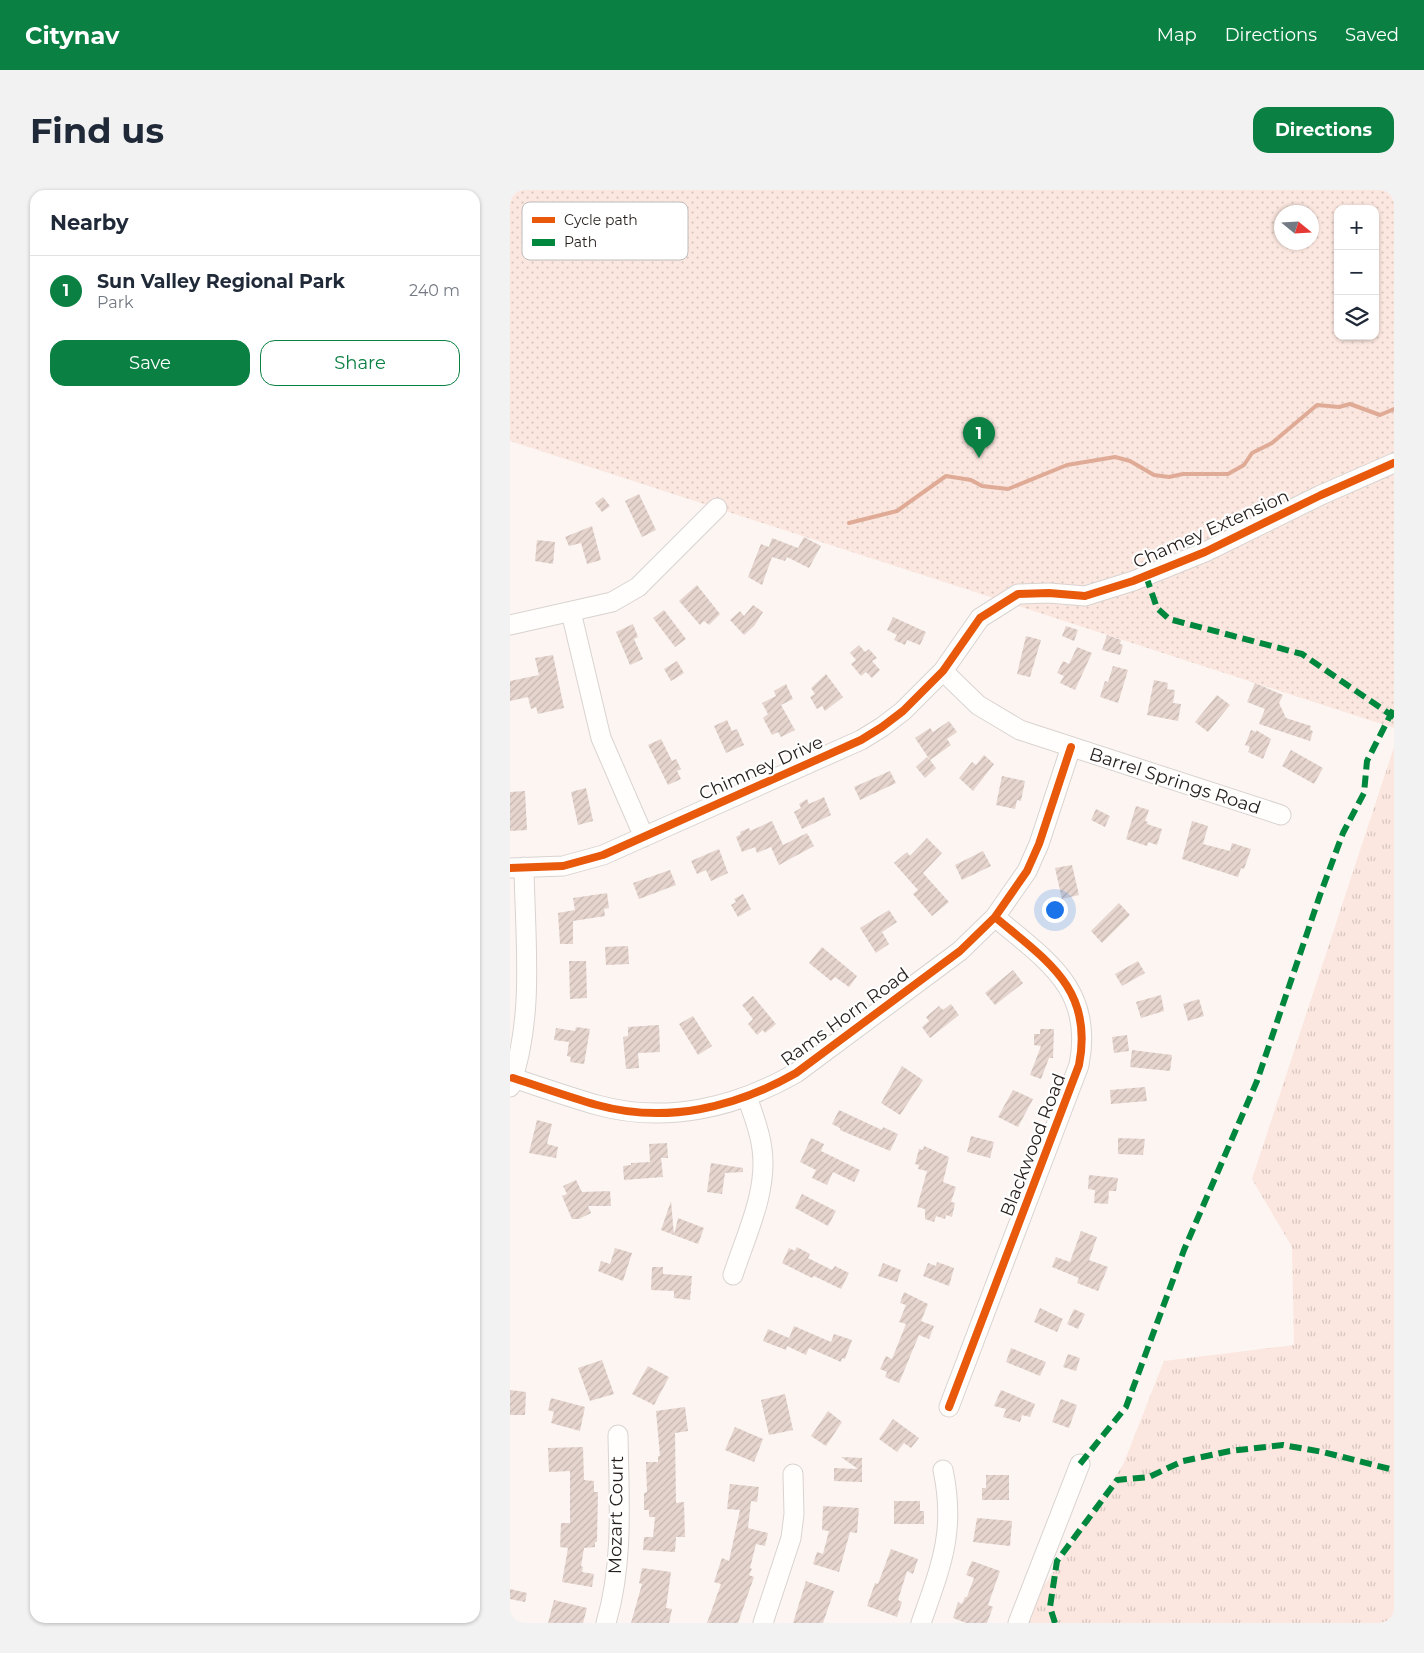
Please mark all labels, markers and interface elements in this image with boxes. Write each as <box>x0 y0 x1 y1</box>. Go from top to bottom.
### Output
text: Citynav <box>25 21 119 50</box>
text: Map <box>1157 24 1197 46</box>
text: Directions <box>1225 24 1317 46</box>
text: Saved <box>1345 24 1399 46</box>
button: Directions <box>1253 107 1394 153</box>
text: Find us <box>30 109 164 152</box>
legend <box>522 202 688 260</box>
north arrow <box>1274 205 1319 250</box>
map controls <box>1334 205 1379 340</box>
button: + <box>1334 205 1379 250</box>
text: Nearby <box>50 210 129 235</box>
text: Cycle path <box>564 211 638 229</box>
text: Path <box>564 233 597 251</box>
button: − <box>1334 250 1379 295</box>
text: Sun Valley Regional Park <box>97 270 345 293</box>
text: 1 <box>63 281 69 300</box>
text: 240 m <box>409 281 460 300</box>
text: Park <box>97 293 134 312</box>
button: layers <box>1334 295 1379 340</box>
button: Save <box>50 340 250 386</box>
button: Share <box>260 340 460 386</box>
pin: 1 <box>963 417 995 458</box>
street label: Chamey Extension <box>1130 485 1292 573</box>
street label: Chimney Drive <box>696 731 827 805</box>
street label: Barrel Springs Road <box>1087 743 1263 819</box>
your location <box>1042 897 1068 923</box>
street label: Rams Horn Road <box>777 963 913 1071</box>
street label: Blackwood Road <box>996 1070 1070 1220</box>
street label: Mozart Court <box>604 1456 628 1574</box>

